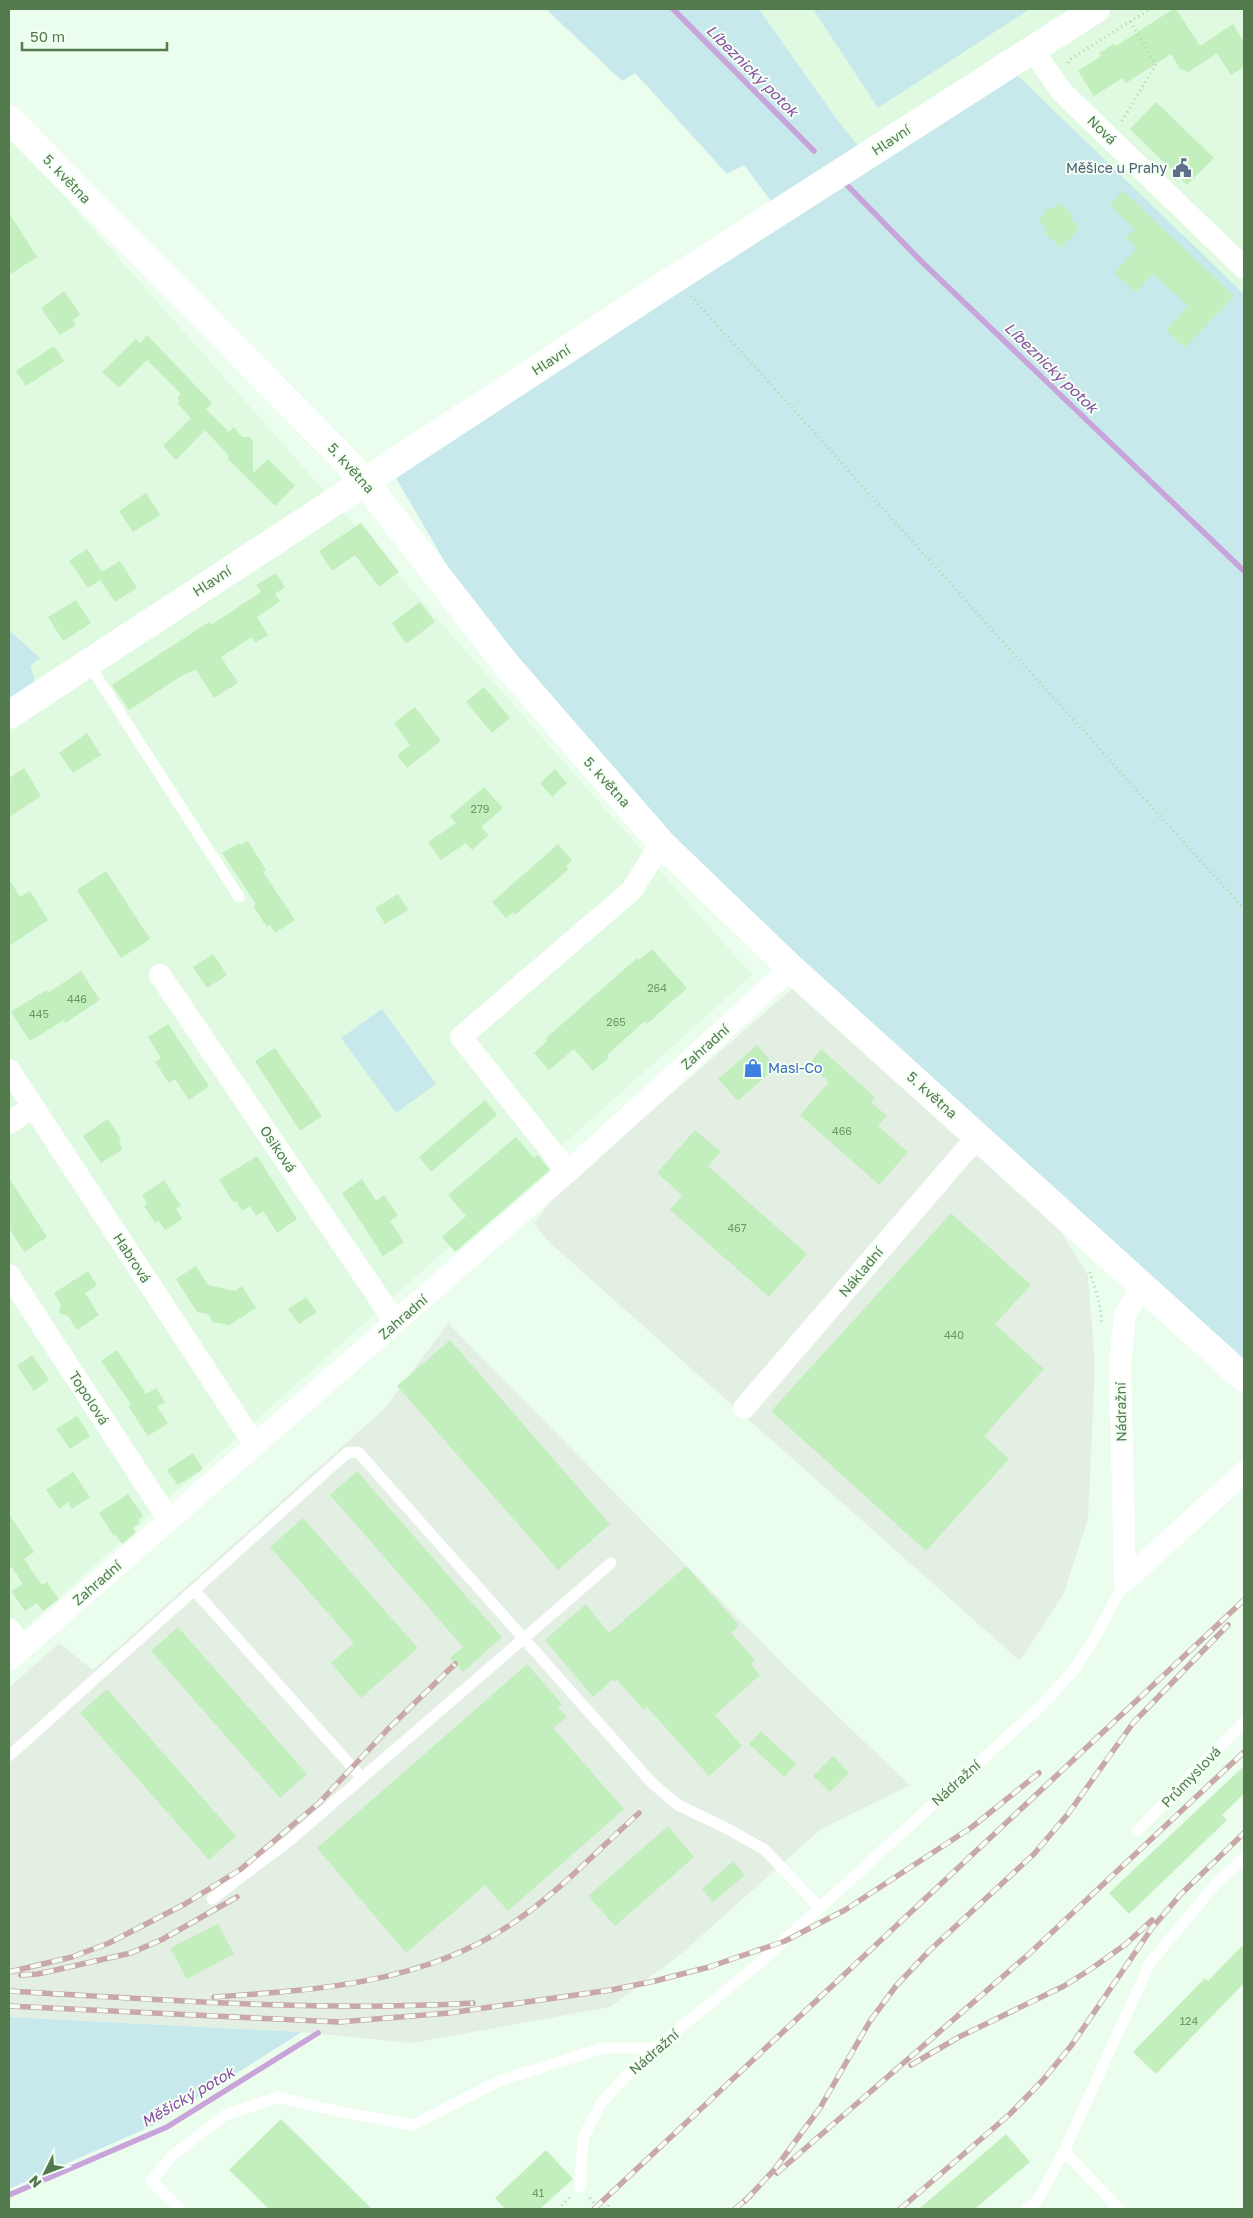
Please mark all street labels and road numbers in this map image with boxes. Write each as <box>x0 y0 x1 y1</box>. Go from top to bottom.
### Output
street label: Nová <box>1084 112 1121 148</box>
street label: Hlavní <box>868 120 914 158</box>
street label: 5. května <box>40 151 95 207</box>
street label: Hlavní <box>528 340 574 378</box>
street label: 5. května <box>324 439 378 496</box>
street label: Hlavní <box>189 561 235 599</box>
street label: 5. května <box>580 753 634 810</box>
street label: Zahradní <box>677 1020 733 1073</box>
street label: 5. května <box>904 1068 961 1122</box>
street label: Osiková <box>257 1122 300 1175</box>
street label: Habrová <box>110 1230 155 1286</box>
street label: Nákladní <box>835 1242 887 1300</box>
street label: Zahradní <box>375 1290 431 1342</box>
street label: Topolová <box>66 1368 113 1428</box>
street label: Nádražní <box>1111 1381 1130 1442</box>
street label: Zahradní <box>69 1556 125 1608</box>
street label: Průmyslová <box>1157 1743 1224 1811</box>
street label: Nádražní <box>928 1755 985 1809</box>
street label: Nádražní <box>625 2025 683 2078</box>

